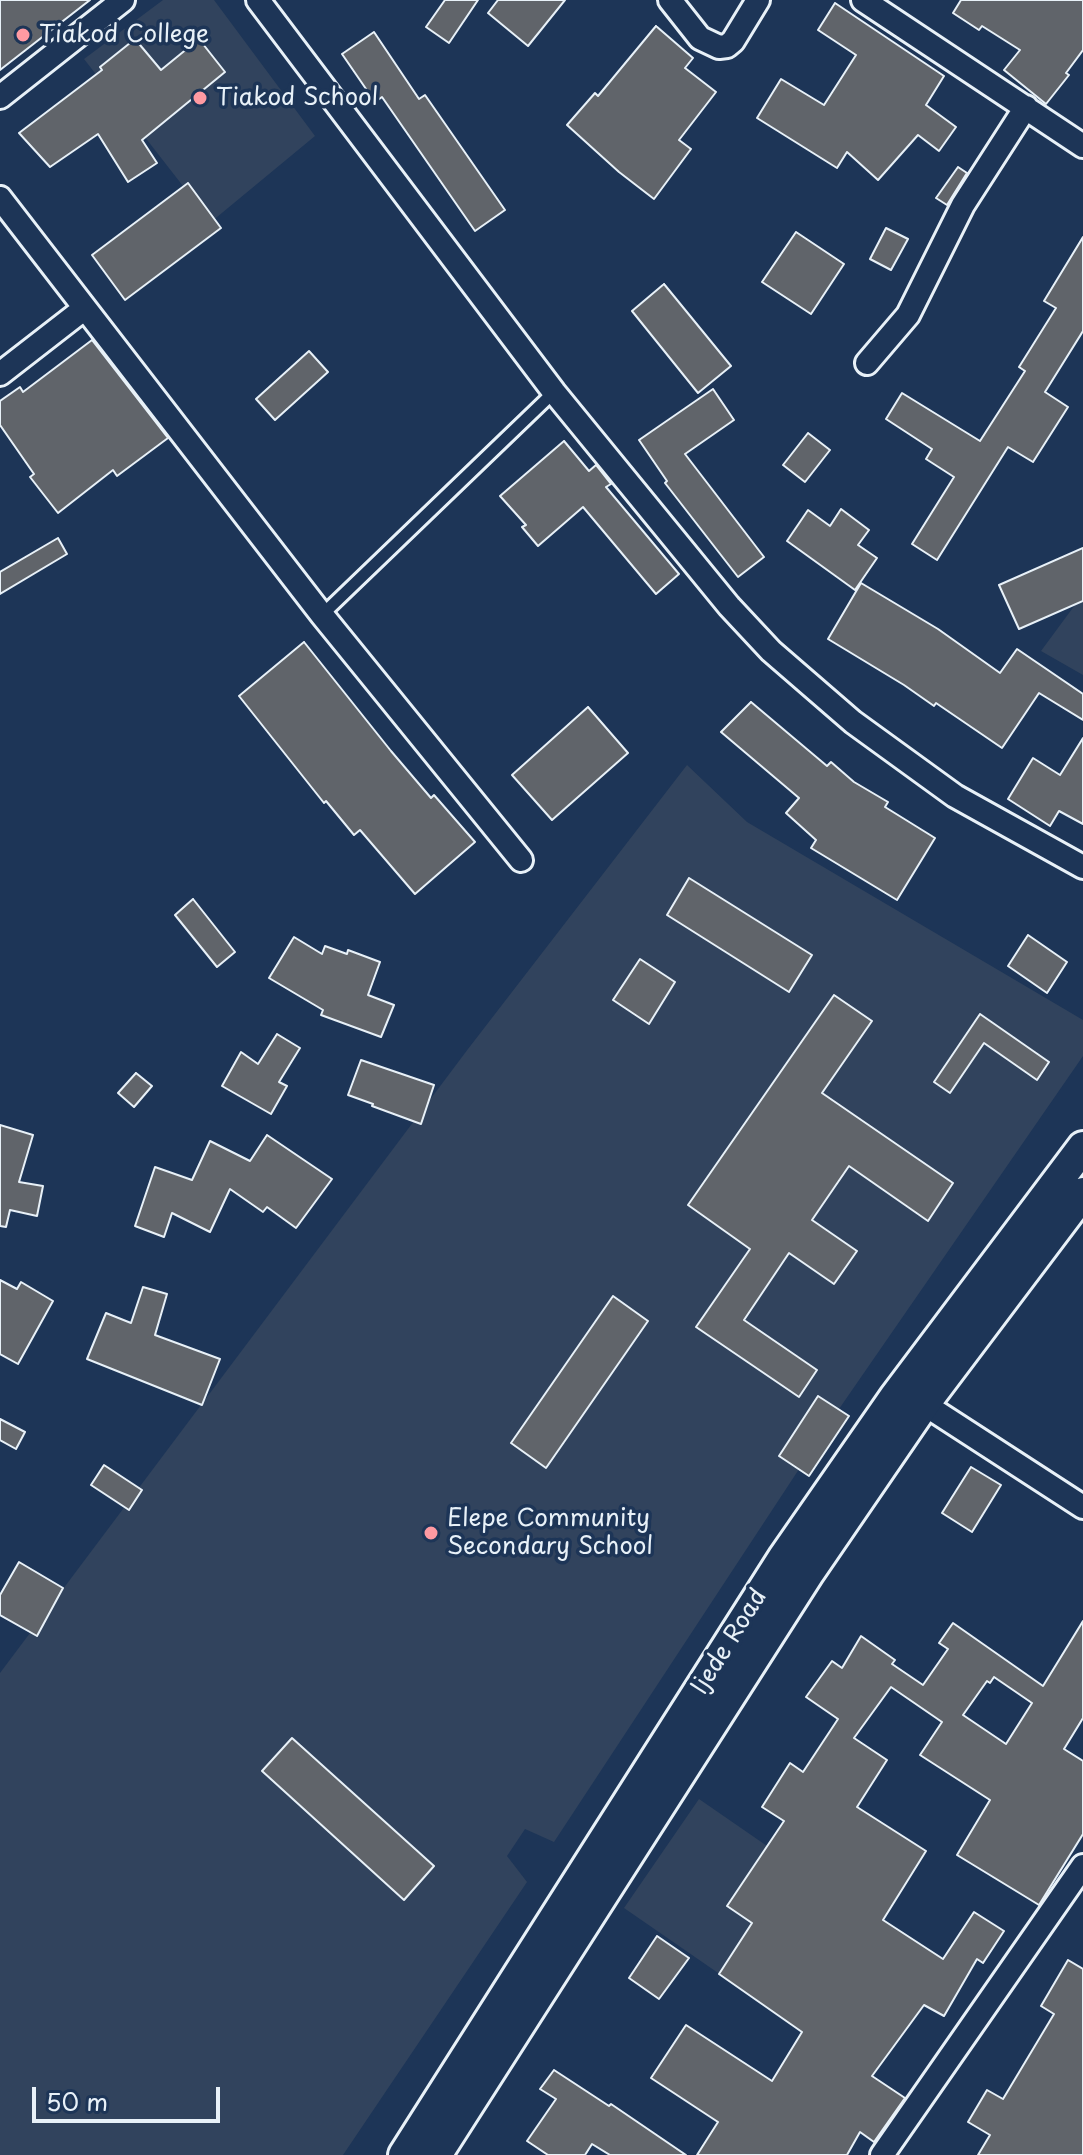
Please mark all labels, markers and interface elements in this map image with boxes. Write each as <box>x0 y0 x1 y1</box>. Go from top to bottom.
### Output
place label: Tiakod College <box>39 21 209 49</box>
marker: Tiakod College <box>14 26 32 44</box>
place label: Tiakod School <box>216 84 378 112</box>
marker: Tiakod School <box>191 89 209 107</box>
place label: Elepe Community Secondary School <box>447 1505 653 1561</box>
marker: Elepe Community Secondary School <box>422 1524 440 1542</box>
street label: Ijede Road <box>686 1584 774 1700</box>
scale bar <box>36 2071 224 2121</box>
text: 50 m <box>46 2083 108 2119</box>

